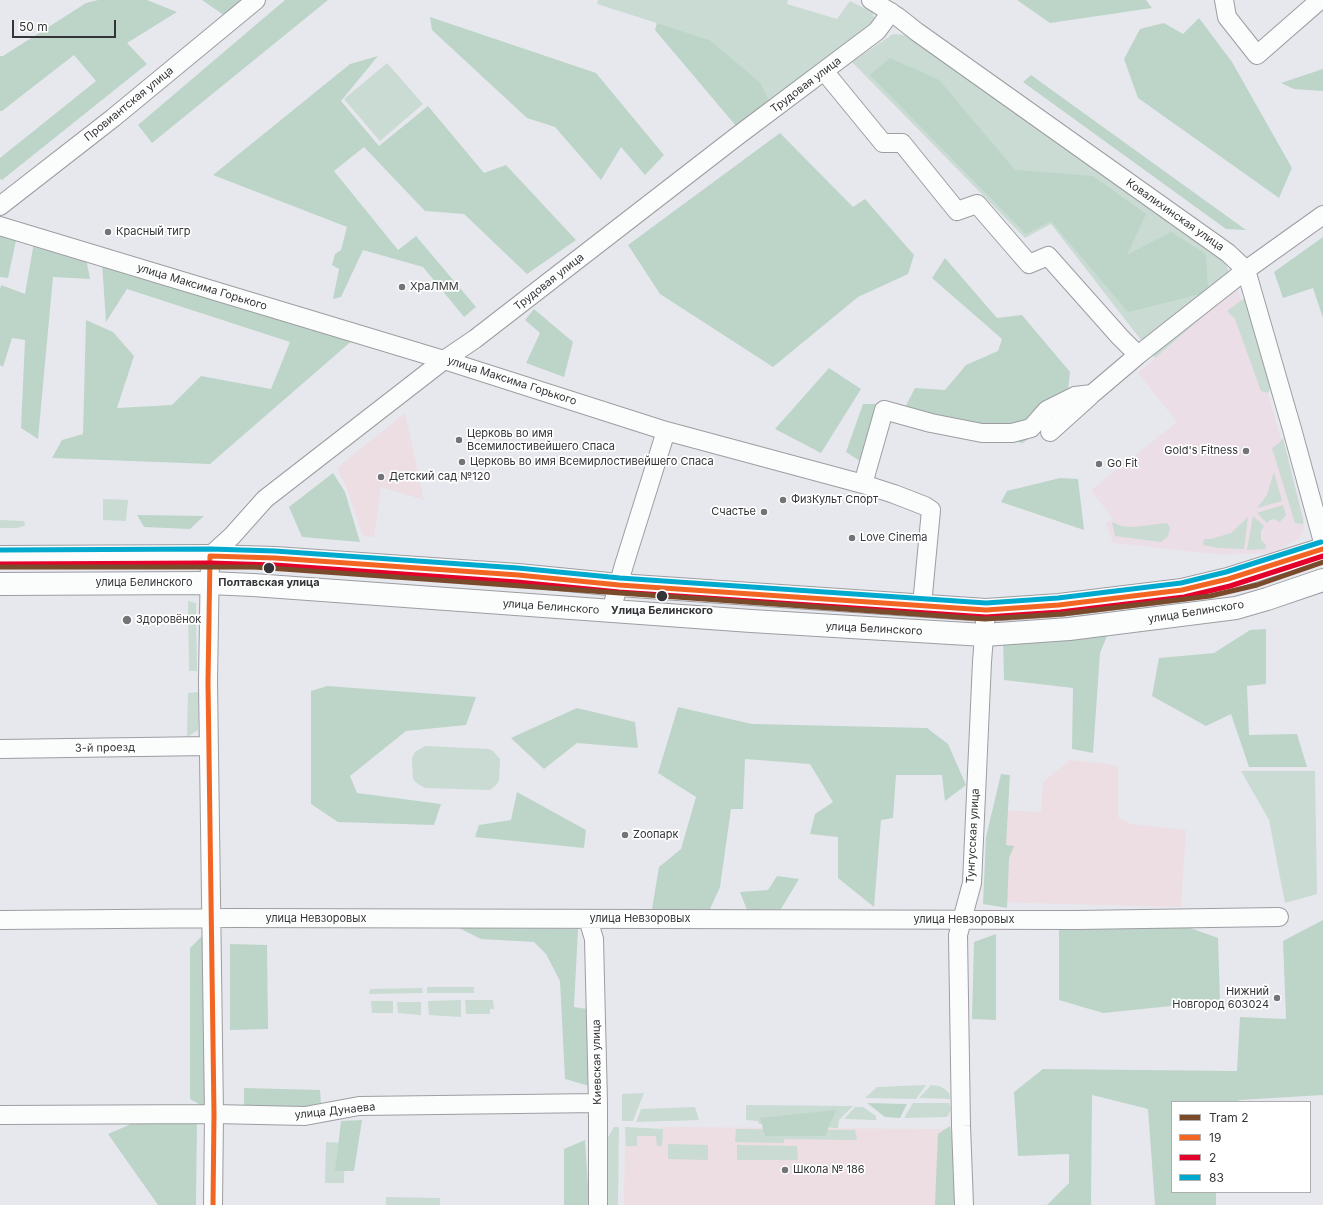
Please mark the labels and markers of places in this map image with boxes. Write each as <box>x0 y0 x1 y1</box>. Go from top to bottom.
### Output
place label: Красный тигр <box>116 225 190 239</box>
marker: Красный тигр <box>103 227 113 237</box>
place label: ХраЛММ <box>410 280 459 294</box>
marker: ХраЛММ <box>397 282 407 292</box>
place label: Церковь во имя Всемилостивейшего Спаса <box>467 427 615 453</box>
marker: Церковь во имя Всемилостивейшего Спаса <box>454 435 464 445</box>
place label: Gold's Fitness <box>1164 444 1238 458</box>
marker: Gold's Fitness <box>1241 446 1251 456</box>
place label: Церковь во имя Всемирлостивейшего Спаса <box>470 455 714 469</box>
marker: Церковь во имя Всемирлостивейшего Спаса <box>457 457 467 467</box>
place label: Go Fit <box>1107 457 1138 471</box>
marker: Go Fit <box>1094 459 1104 469</box>
place label: Детский сад №120 <box>389 470 490 484</box>
marker: Детский сад №120 <box>376 472 386 482</box>
place label: ФизКульт Спорт <box>791 493 878 507</box>
marker: ФизКульт Спорт <box>778 495 788 505</box>
place label: Счастье <box>711 505 756 519</box>
marker: Счастье <box>759 507 769 517</box>
place label: Love Cinema <box>860 531 927 545</box>
marker: Love Cinema <box>847 533 857 543</box>
marker: Полтавская улица <box>262 561 276 575</box>
place label: Полтавская улица <box>218 576 320 590</box>
marker: Улица Белинского <box>655 589 669 603</box>
place label: Улица Белинского <box>611 604 713 618</box>
place label: Здоровёнок <box>136 613 201 627</box>
marker: Здоровёнок <box>121 614 133 626</box>
place label: Zooпарк <box>633 828 678 842</box>
marker: Zooпарк <box>620 830 630 840</box>
place label: Нижний Новгород 603024 <box>1172 985 1269 1011</box>
marker: Нижний Новгород 603024 <box>1272 993 1282 1003</box>
place label: Школа № 186 <box>793 1163 865 1177</box>
marker: Школа № 186 <box>780 1165 790 1175</box>

